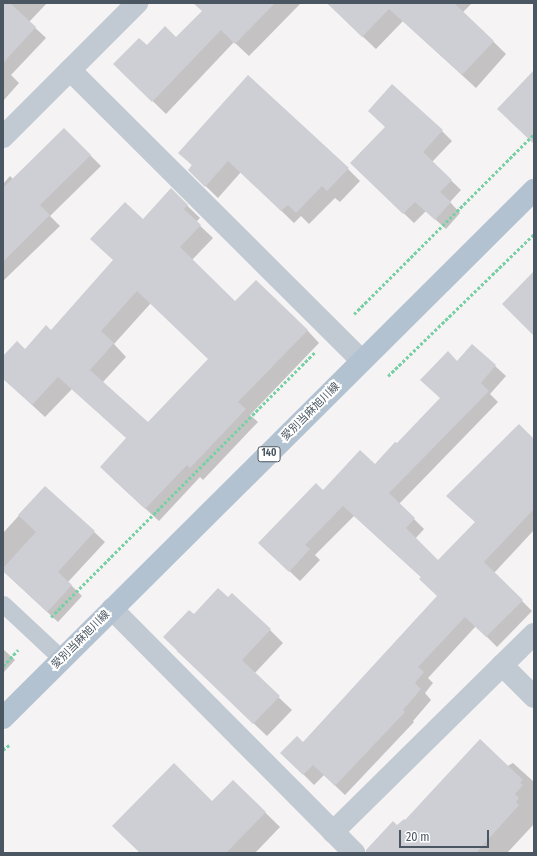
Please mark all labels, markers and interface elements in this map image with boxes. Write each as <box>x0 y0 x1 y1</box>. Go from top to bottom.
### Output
street label: 愛別当麻旭川線 <box>279 380 343 444</box>
road number: 140 <box>257 446 281 462</box>
street label: 愛別当麻旭川線 <box>49 608 113 672</box>
scale bar <box>401 822 491 848</box>
text: 20 m <box>406 830 430 844</box>

